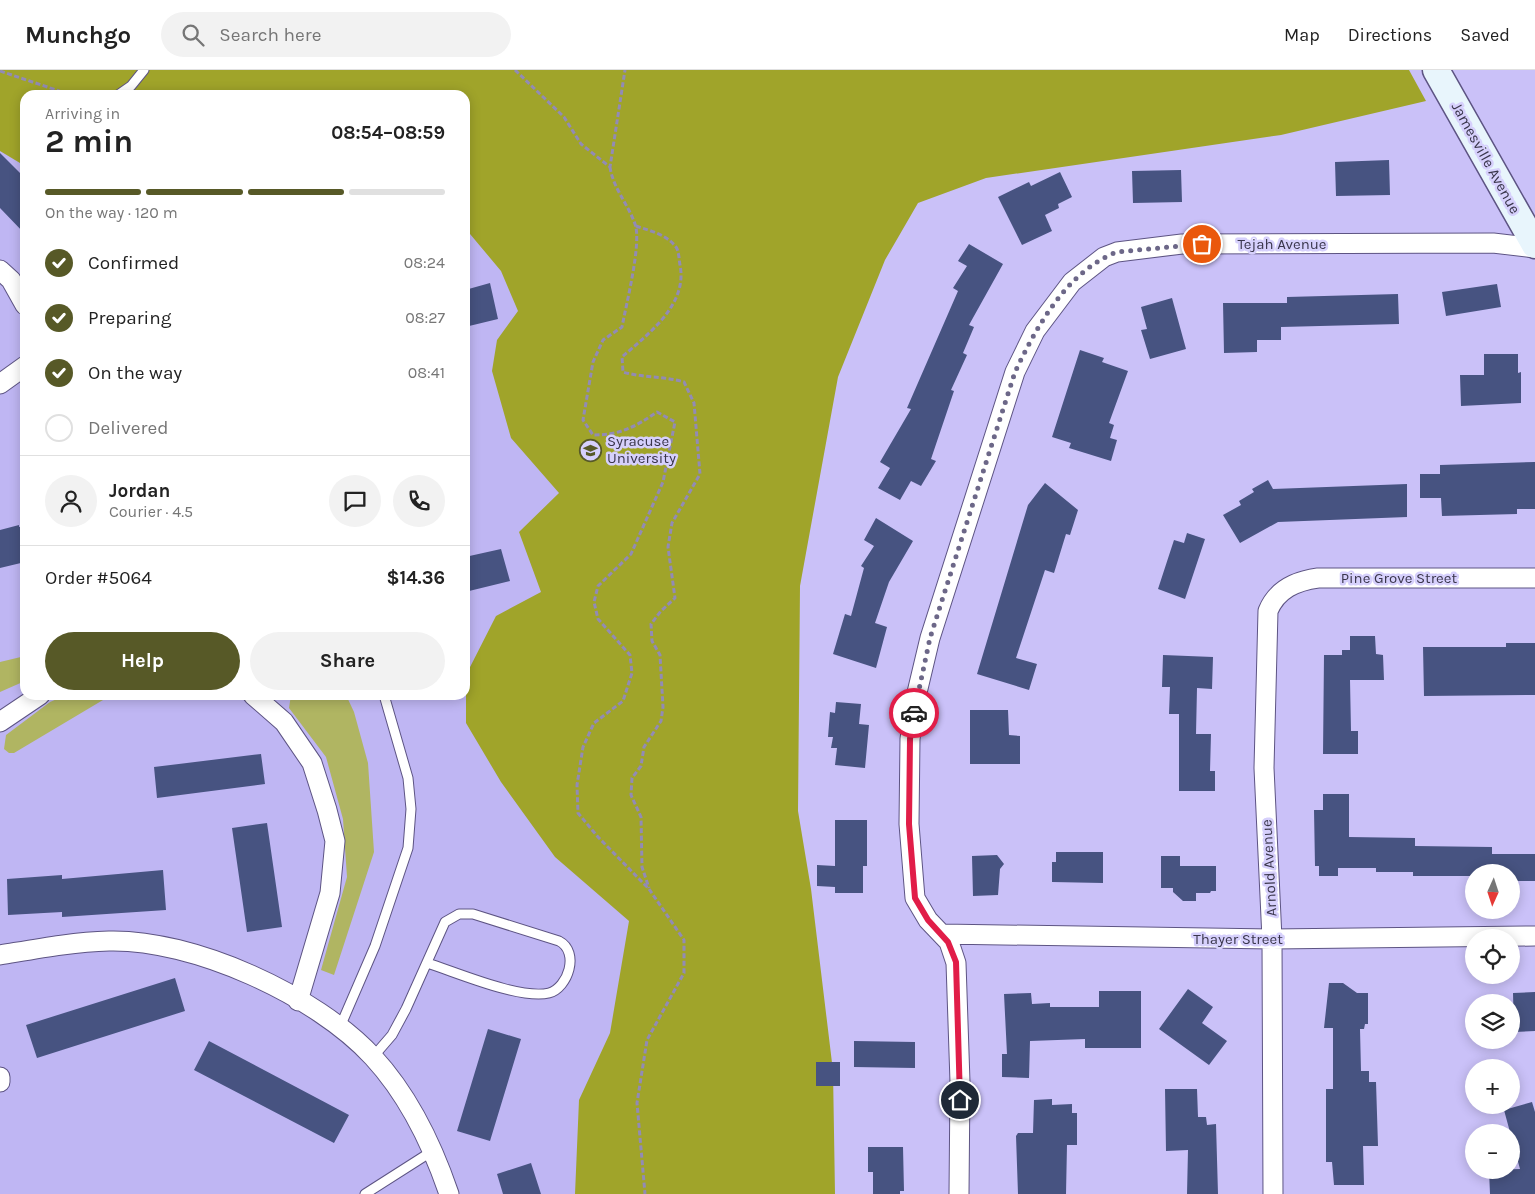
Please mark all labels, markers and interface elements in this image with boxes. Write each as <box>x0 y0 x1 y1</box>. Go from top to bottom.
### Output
search box <box>161 12 511 57</box>
text: Munchgo <box>25 21 131 49</box>
icon: search <box>179 21 207 49</box>
text: Search here <box>219 24 321 46</box>
text: Map <box>1284 24 1320 46</box>
text: Directions <box>1348 24 1432 46</box>
text: Saved <box>1460 24 1510 46</box>
street label: Jamesville Avenue <box>1448 99 1524 217</box>
text: Arriving in <box>45 104 120 123</box>
text: 08:54–08:59 <box>331 122 445 144</box>
text: 2 min <box>45 123 133 160</box>
text: On the way · 120 m <box>45 203 178 222</box>
pin <box>1181 223 1223 265</box>
icon: bag <box>1188 230 1216 258</box>
street label: Tejah Avenue <box>1237 235 1327 253</box>
icon: check <box>45 249 73 277</box>
text: Confirmed <box>88 252 179 274</box>
text: 08:24 <box>404 253 445 272</box>
icon: check <box>45 304 73 332</box>
text: Preparing <box>88 307 171 329</box>
text: 08:27 <box>405 308 445 327</box>
icon: check <box>45 359 73 387</box>
text: On the way <box>88 362 182 384</box>
text: 08:41 <box>408 363 445 382</box>
text: Delivered <box>88 417 168 439</box>
place label: Syracuse University <box>607 432 676 467</box>
school or university icon: Syracuse University <box>579 438 603 462</box>
button: person <box>45 475 97 527</box>
button: chat <box>329 475 381 527</box>
button: phone <box>393 475 445 527</box>
text: Jordan <box>109 480 170 502</box>
text: Courier · 4.5 <box>109 502 193 521</box>
text: Order #5064 <box>45 567 152 589</box>
text: $14.36 <box>386 567 445 589</box>
street label: Pine Grove Street <box>1341 569 1458 587</box>
button: Help <box>45 632 240 690</box>
button: Share <box>250 632 445 690</box>
courier <box>889 688 939 738</box>
icon: car <box>900 699 928 727</box>
street label: Arnold Avenue <box>1257 819 1281 917</box>
north arrow <box>1465 864 1520 919</box>
map controls <box>1465 864 1520 1179</box>
button: locate <box>1465 929 1520 984</box>
street label: Thayer Street <box>1193 930 1283 948</box>
button: layers <box>1465 994 1520 1049</box>
button: + <box>1465 1059 1520 1114</box>
pin <box>939 1079 981 1121</box>
icon: home <box>946 1086 974 1114</box>
button: − <box>1465 1124 1520 1179</box>

